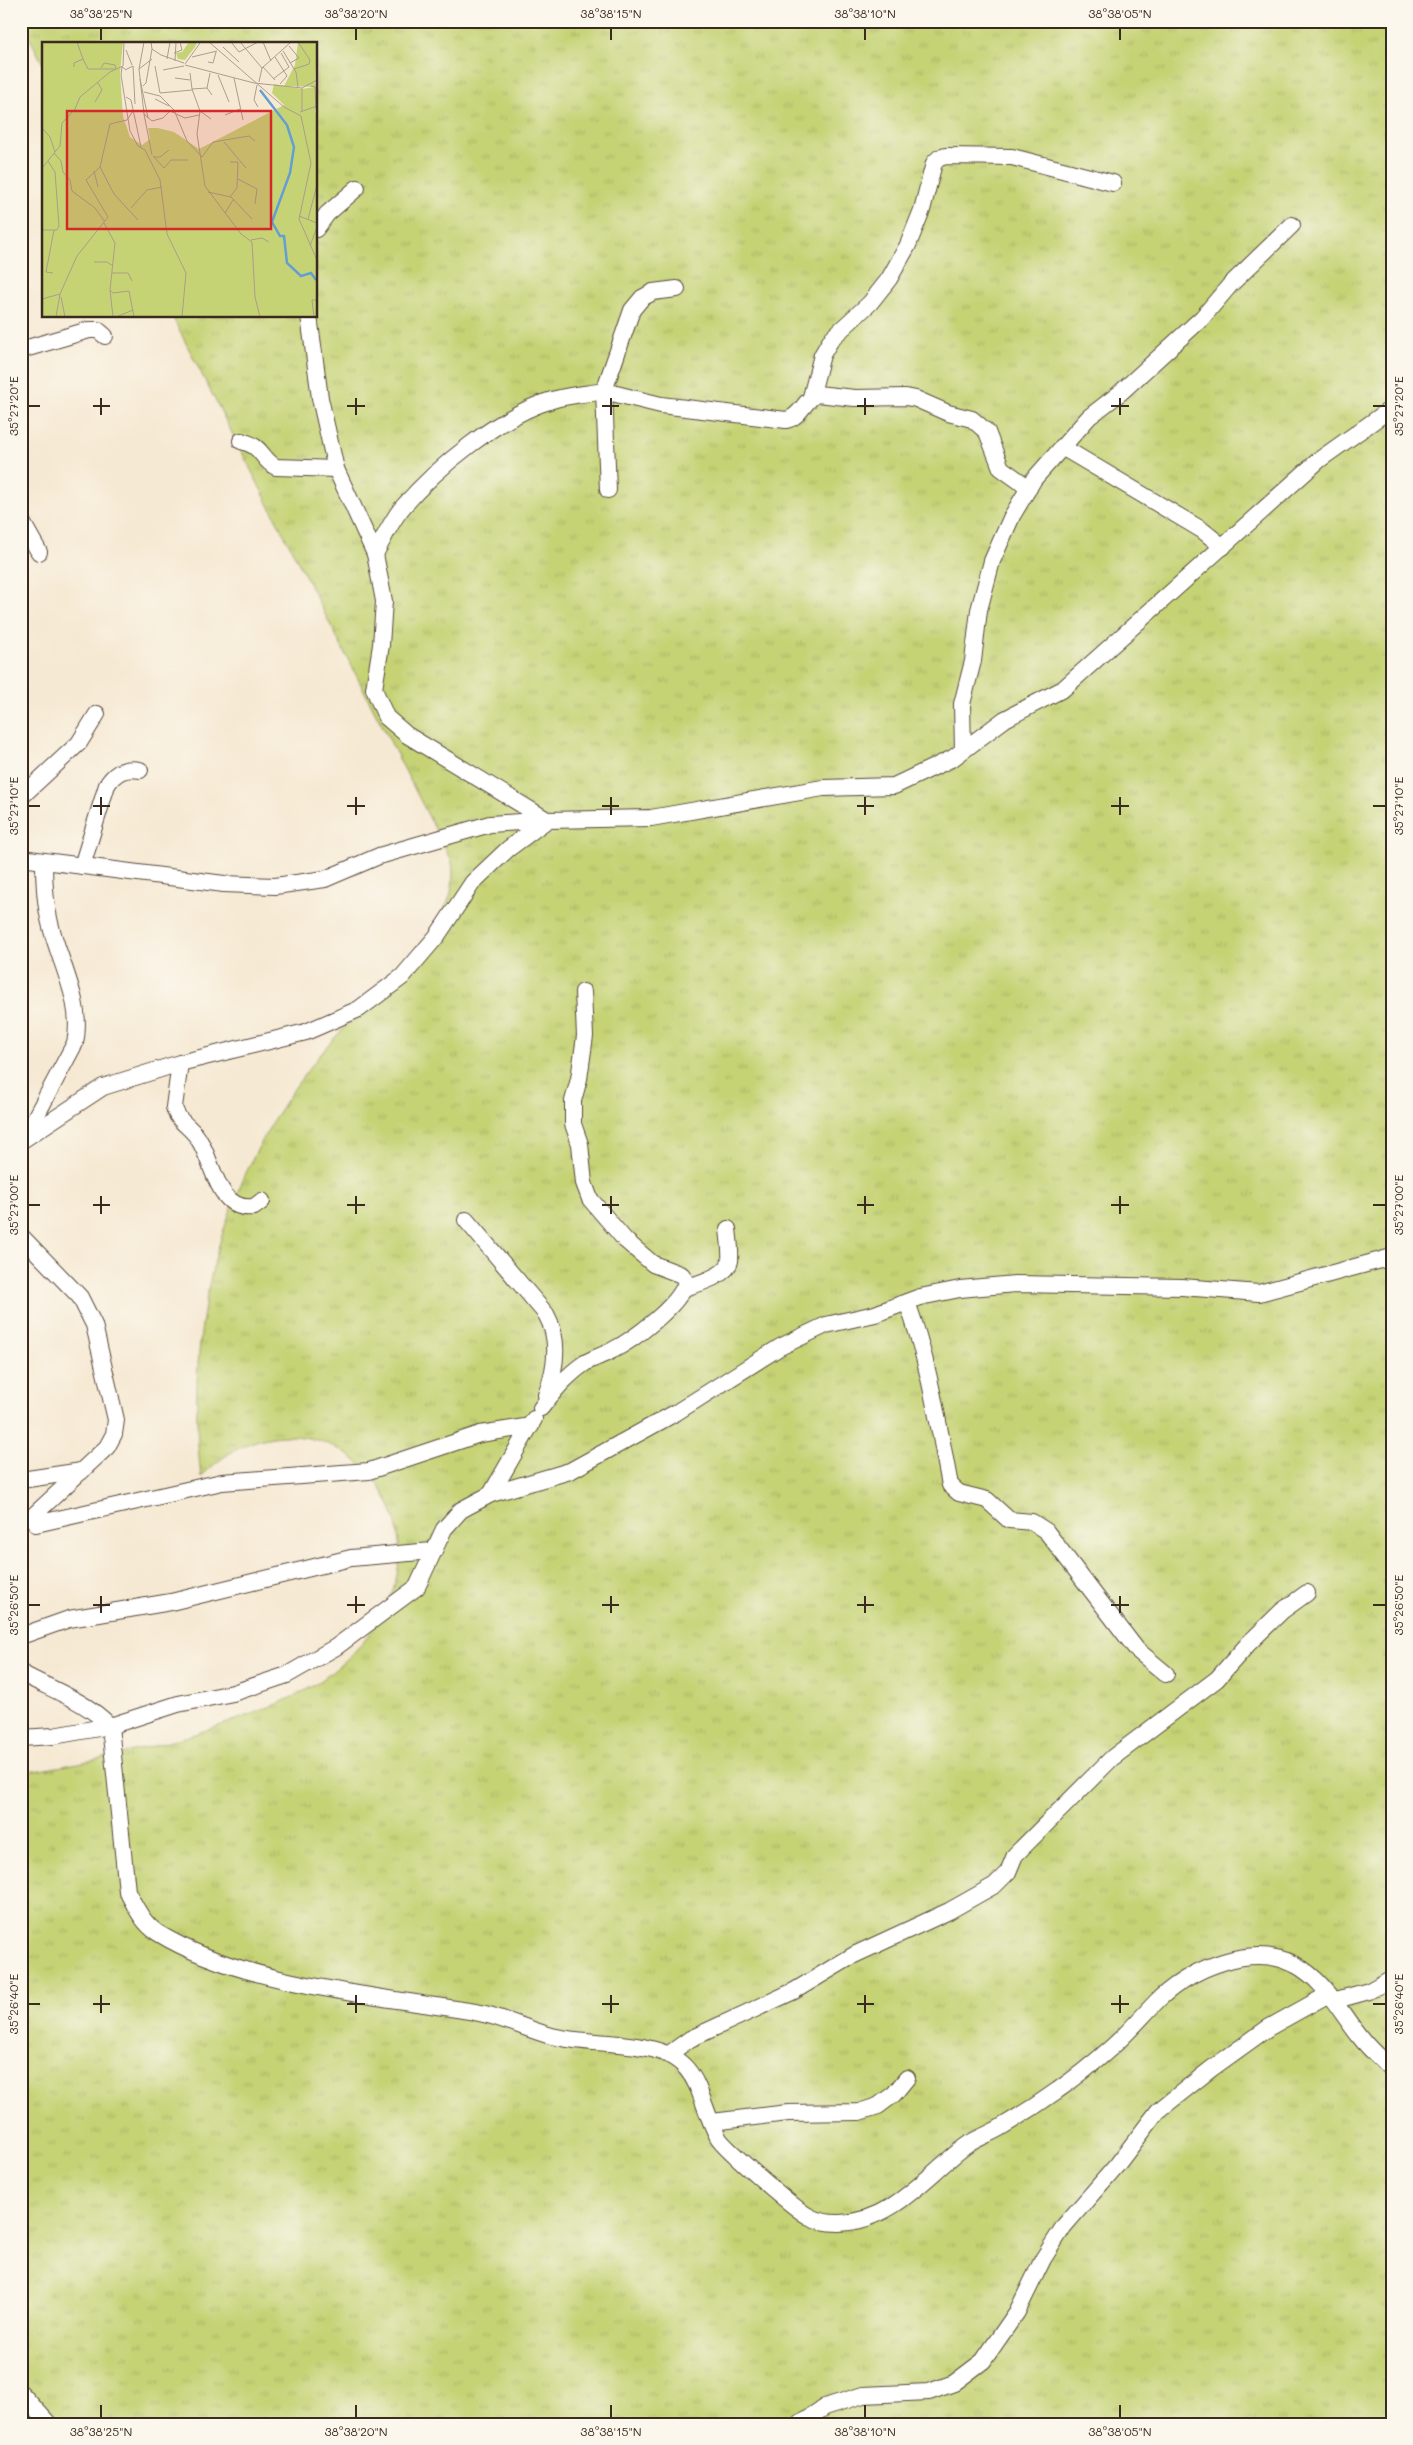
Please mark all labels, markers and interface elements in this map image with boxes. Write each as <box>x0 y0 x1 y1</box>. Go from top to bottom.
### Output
text: 38°38'25"N <box>70 5 132 21</box>
text: 38°38'20"N <box>324 5 388 21</box>
text: 38°38'15"N <box>580 5 642 21</box>
text: 38°38'10"N <box>834 5 896 21</box>
text: 38°38'05"N <box>1088 5 1152 21</box>
inset map <box>42 42 318 318</box>
text: 35°27'20"E <box>5 376 21 436</box>
text: 35°27'20"E <box>1390 376 1406 436</box>
text: 35°27'10"E <box>5 777 21 835</box>
text: 35°27'10"E <box>1390 777 1406 835</box>
text: 35°27'00"E <box>5 1175 21 1235</box>
text: 35°27'00"E <box>1390 1175 1406 1235</box>
text: 35°26'50"E <box>5 1575 21 1635</box>
text: 35°26'50"E <box>1390 1575 1406 1635</box>
text: 35°26'40"E <box>5 1973 21 2034</box>
text: 35°26'40"E <box>1390 1973 1406 2034</box>
text: 38°38'25"N <box>70 2423 132 2439</box>
text: 38°38'20"N <box>324 2423 388 2439</box>
text: 38°38'15"N <box>580 2423 642 2439</box>
text: 38°38'10"N <box>834 2423 896 2439</box>
text: 38°38'05"N <box>1088 2423 1152 2439</box>

